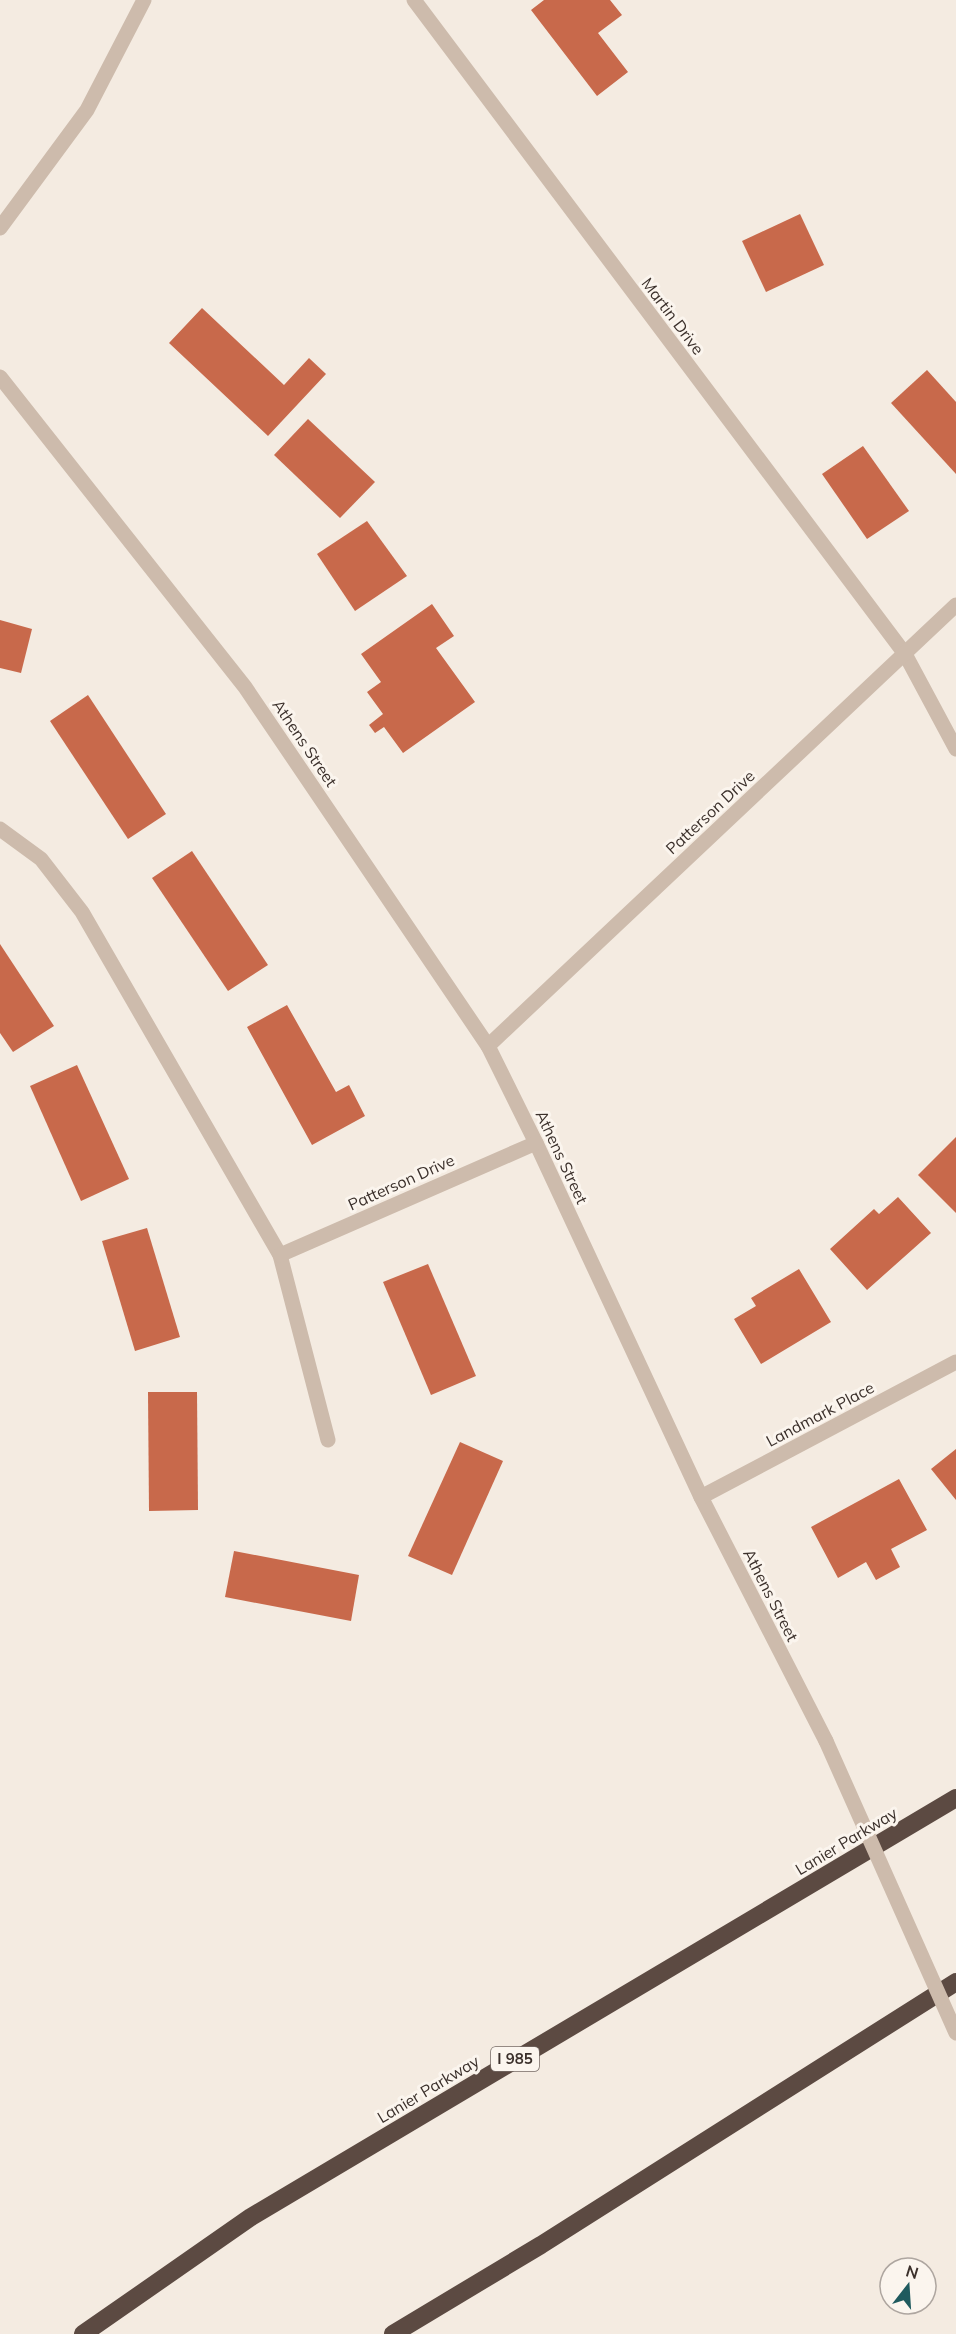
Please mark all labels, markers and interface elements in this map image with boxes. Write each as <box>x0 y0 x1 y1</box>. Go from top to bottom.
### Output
street label: Martin Drive <box>638 274 708 358</box>
street label: Athens Street <box>268 696 342 791</box>
street label: Patterson Drive <box>661 766 759 858</box>
street label: Athens Street <box>532 1107 593 1207</box>
street label: Patterson Drive <box>345 1150 457 1214</box>
street label: Landmark Place <box>763 1377 877 1451</box>
street label: Athens Street <box>739 1545 803 1645</box>
street label: Lanier Parkway <box>791 1802 901 1879</box>
road number: I 985 <box>491 2047 539 2071</box>
street label: Lanier Parkway <box>373 2050 483 2127</box>
north arrow <box>878 2256 938 2316</box>
text: N <box>904 2260 921 2283</box>

